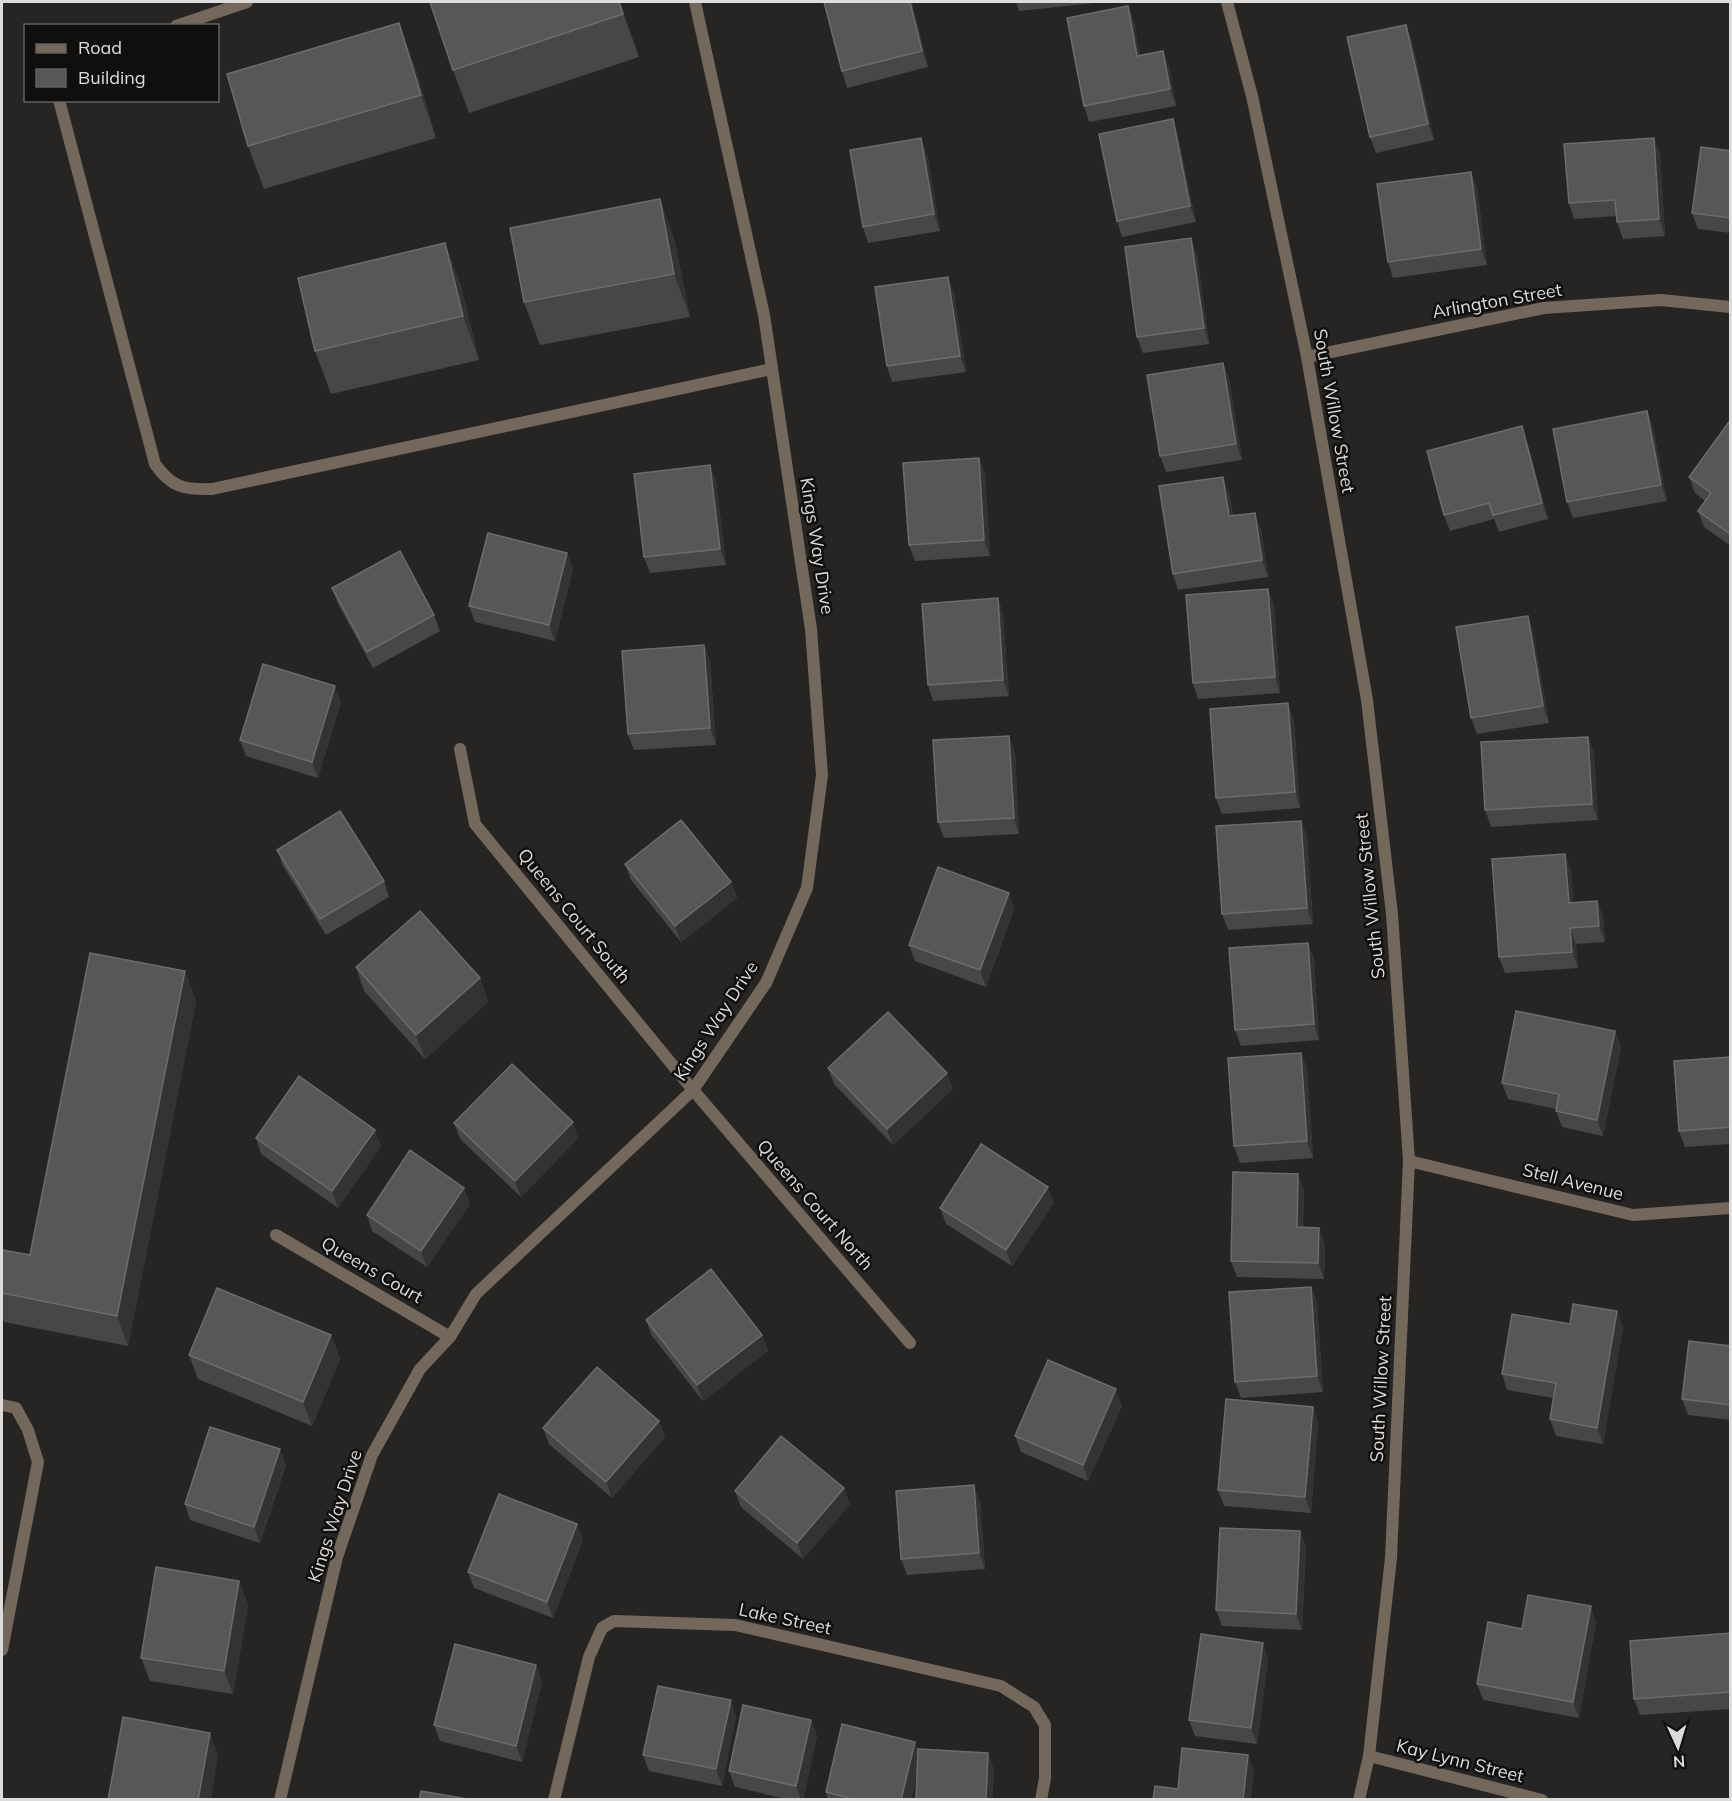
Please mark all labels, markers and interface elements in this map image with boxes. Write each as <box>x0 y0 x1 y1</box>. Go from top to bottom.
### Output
legend <box>24 24 219 102</box>
text: Road <box>78 36 122 59</box>
text: Building <box>78 66 146 89</box>
street label: Arlington Street <box>1430 278 1564 323</box>
street label: South Willow Street <box>1309 327 1360 495</box>
street label: Kings Way Drive <box>795 476 840 616</box>
street label: South Willow Street <box>1349 812 1390 980</box>
street label: Queens Court South <box>513 844 636 988</box>
street label: Kings Way Drive <box>668 957 763 1085</box>
street label: Queens Court North <box>752 1134 879 1275</box>
street label: Stell Avenue <box>1520 1158 1626 1205</box>
street label: Queens Court <box>317 1231 427 1308</box>
street label: South Willow Street <box>1365 1295 1396 1463</box>
street label: Kings Way Drive <box>302 1447 367 1585</box>
street label: Lake Street <box>737 1597 833 1640</box>
north arrow <box>1648 1717 1708 1777</box>
street label: Kay Lynn Street <box>1394 1734 1526 1787</box>
text: N <box>1672 1752 1686 1772</box>

